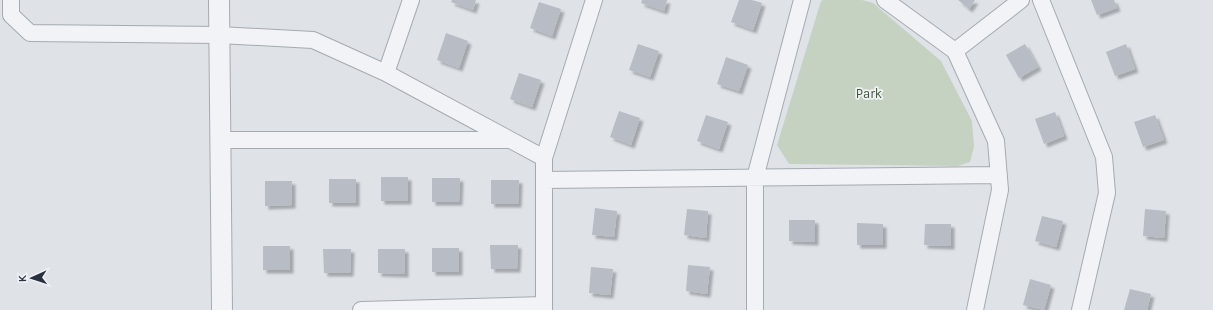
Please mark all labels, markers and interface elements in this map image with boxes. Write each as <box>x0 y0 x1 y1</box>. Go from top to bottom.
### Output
park label: Park <box>856 86 882 101</box>
north arrow <box>12 258 52 298</box>
text: K <box>16 274 29 282</box>

